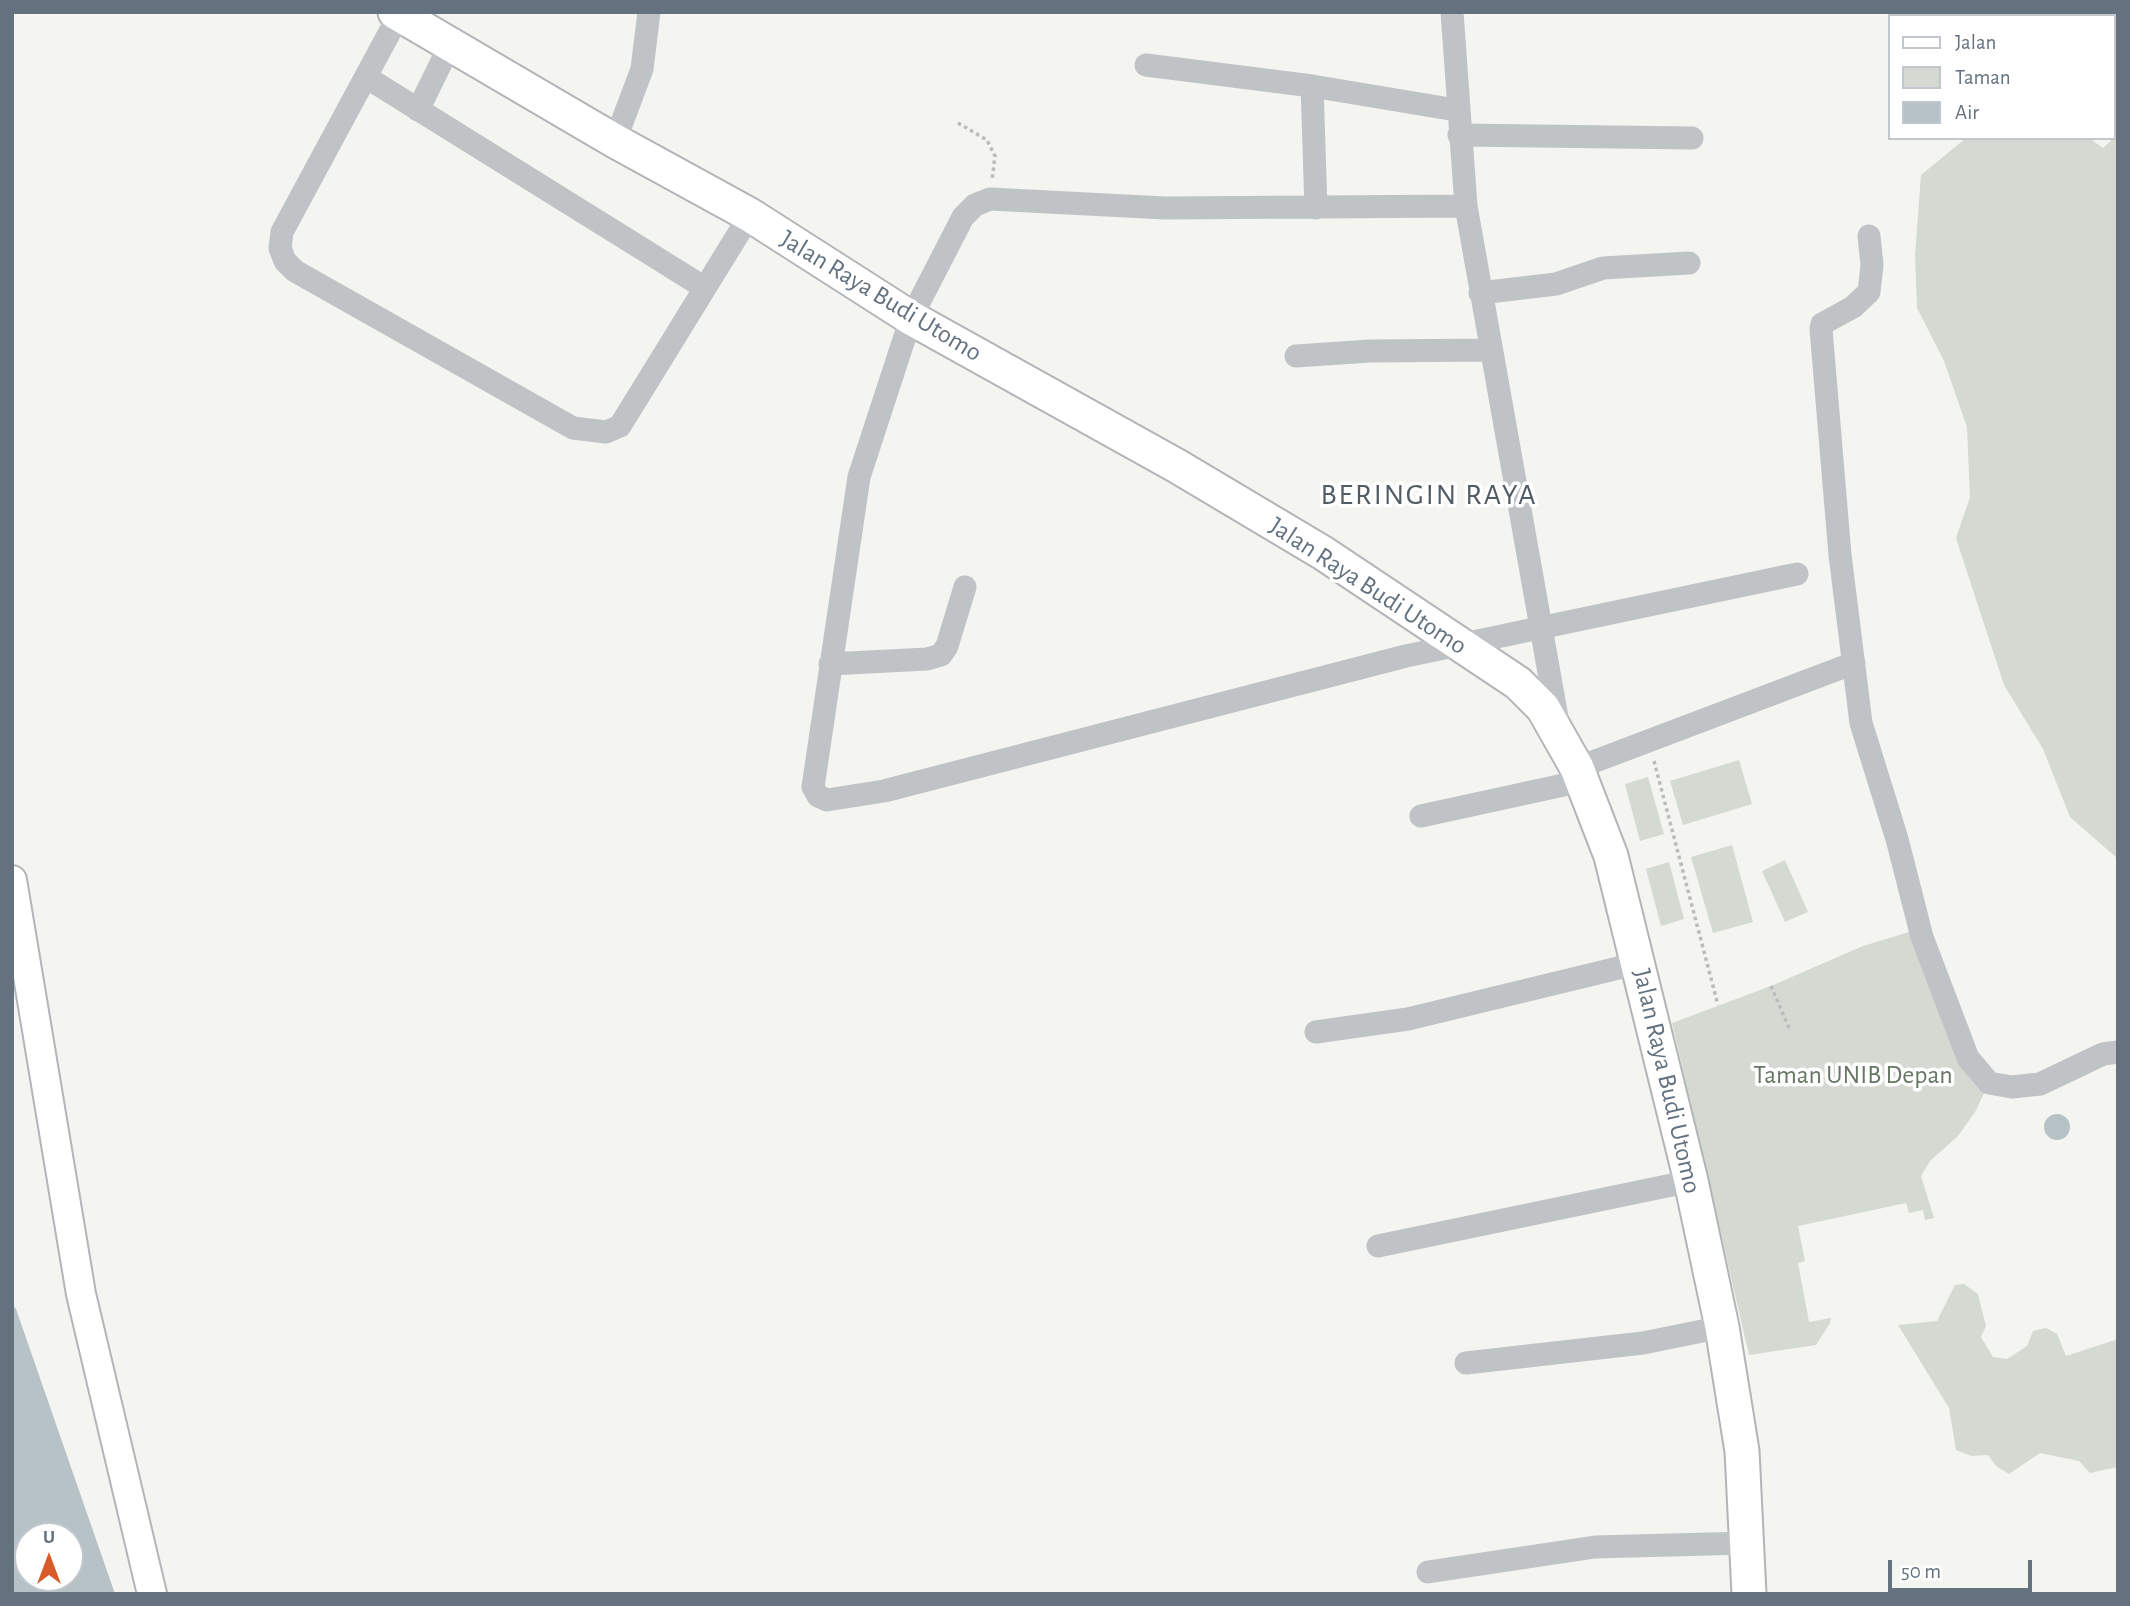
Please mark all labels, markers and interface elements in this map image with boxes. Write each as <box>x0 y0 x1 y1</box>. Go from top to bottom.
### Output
legend <box>1888 14 2116 140</box>
text: Jalan <box>1955 32 1996 53</box>
text: Taman <box>1955 67 2011 88</box>
text: Air <box>1955 102 1979 123</box>
street label: Jalan Raya Budi Utomo <box>775 224 987 368</box>
district label: BERINGIN RAYA <box>1322 477 1536 513</box>
street label: Jalan Raya Budi Utomo <box>1263 510 1473 662</box>
street label: Jalan Raya Budi Utomo <box>1626 966 1708 1196</box>
park label: Taman UNIB Depan <box>1753 1059 1953 1091</box>
north arrow <box>14 1522 84 1592</box>
text: U <box>43 1528 55 1547</box>
scale bar <box>1892 1546 2036 1590</box>
text: 50 m <box>1901 1561 1941 1582</box>

